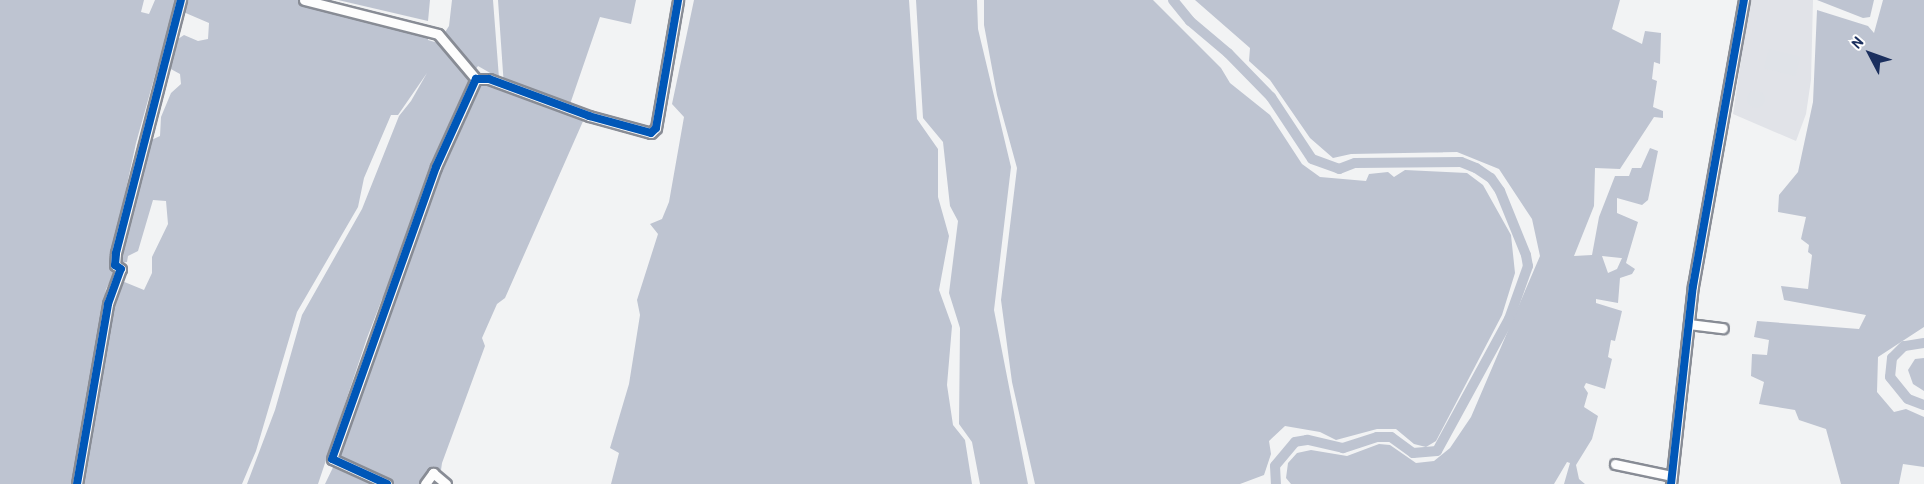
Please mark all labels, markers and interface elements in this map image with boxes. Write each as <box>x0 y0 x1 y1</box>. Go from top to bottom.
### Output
north arrow <box>1840 24 1900 84</box>
text: N <box>1845 32 1868 53</box>

